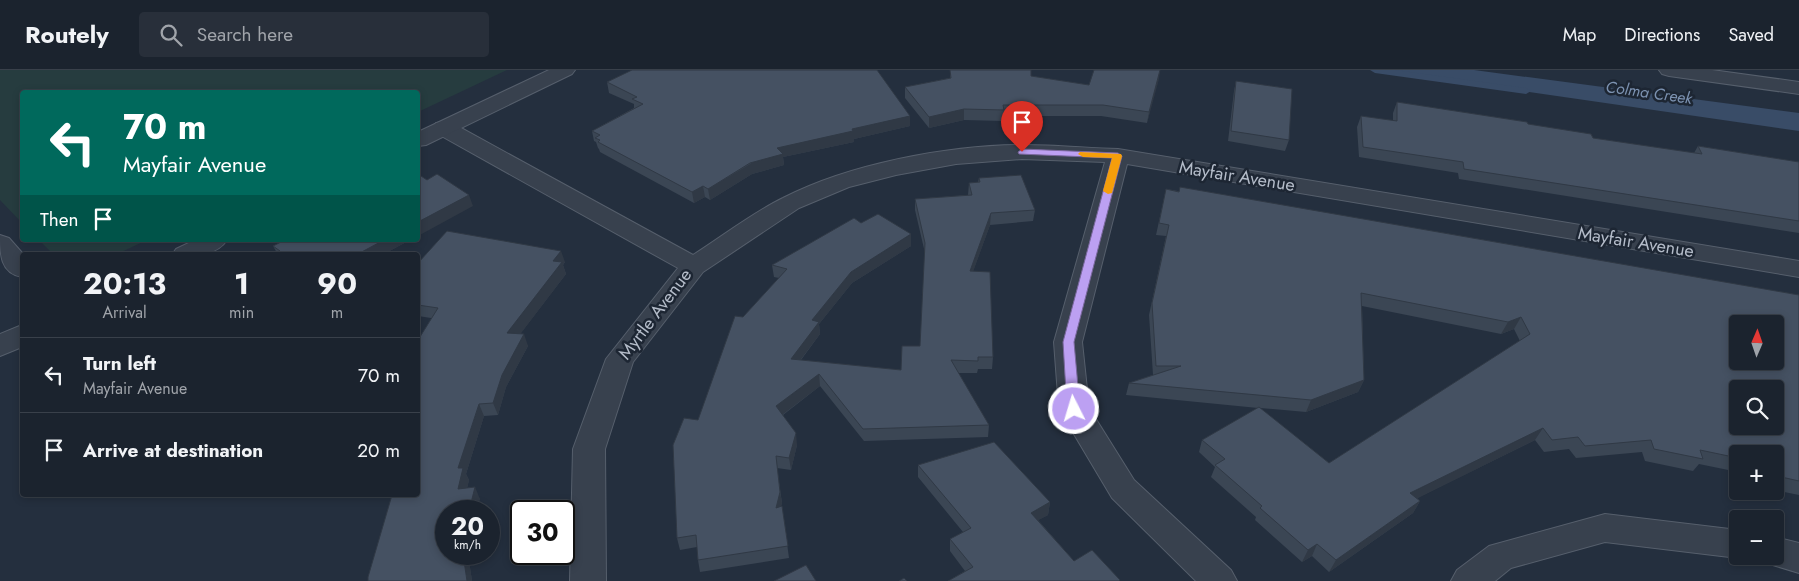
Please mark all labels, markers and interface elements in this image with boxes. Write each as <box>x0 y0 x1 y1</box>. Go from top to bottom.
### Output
search box <box>139 12 489 57</box>
text: Routely <box>25 17 109 52</box>
icon: search <box>157 21 185 49</box>
text: Search here <box>197 21 293 48</box>
text: Map <box>1563 22 1596 48</box>
text: Directions <box>1624 22 1700 48</box>
text: Saved <box>1728 22 1774 48</box>
water label: Colma Creek <box>1604 75 1695 110</box>
pin <box>1001 101 1043 152</box>
text: 70 m <box>123 102 206 152</box>
icon: arrive <box>1008 108 1036 136</box>
icon: left <box>40 110 105 175</box>
text: Mayfair Avenue <box>123 148 266 180</box>
street label: Mayfair Avenue <box>1177 154 1297 198</box>
icon: arrive <box>89 205 117 233</box>
text: Then <box>40 206 79 233</box>
street label: Mayfair Avenue <box>1576 220 1696 264</box>
text: 20:13 <box>83 262 166 305</box>
text: 1 <box>234 262 249 305</box>
text: 90 <box>317 262 357 305</box>
street label: Myrtle Avenue <box>612 263 698 365</box>
text: Arrival <box>102 301 147 324</box>
text: min <box>229 301 254 324</box>
text: m <box>331 301 343 324</box>
north arrow <box>1729 315 1784 370</box>
map controls <box>1729 315 1784 565</box>
text: Turn left <box>83 350 156 377</box>
icon: left <box>40 361 68 389</box>
text: 70 m <box>358 362 400 389</box>
text: Mayfair Avenue <box>83 377 187 400</box>
button: search <box>1729 380 1784 435</box>
position arrow <box>1047 382 1099 434</box>
icon: arrive <box>40 436 68 464</box>
text: Arrive at destination <box>83 437 263 464</box>
text: 20 m <box>357 437 400 464</box>
button: + <box>1729 445 1784 500</box>
speed limit sign: 30 <box>510 500 575 565</box>
text: 20 <box>451 508 484 544</box>
button: − <box>1729 510 1784 565</box>
text: km/h <box>454 536 481 554</box>

